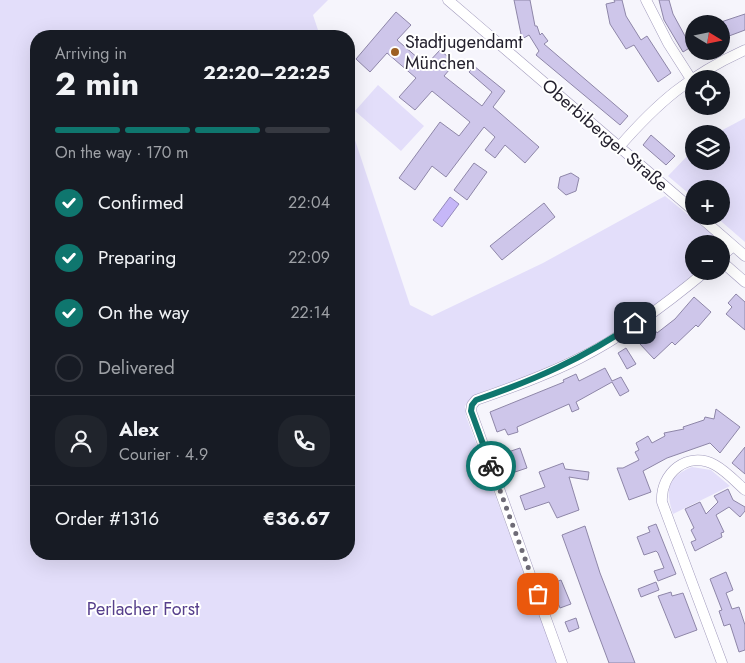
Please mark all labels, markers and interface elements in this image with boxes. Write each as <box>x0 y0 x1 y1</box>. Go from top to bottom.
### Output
north arrow <box>685 15 730 60</box>
map controls <box>685 15 730 280</box>
place label: Stadtjugendamt München <box>405 29 523 76</box>
text: Arriving in <box>55 42 127 65</box>
marker: Stadtjugendamt München <box>389 46 401 58</box>
text: 22:20–22:25 <box>203 59 330 86</box>
text: 2 min <box>55 61 139 107</box>
button: locate <box>685 70 730 115</box>
street label: Oberbiberger Straße <box>536 73 674 197</box>
button: layers <box>685 125 730 170</box>
text: On the way · 170 m <box>55 141 189 164</box>
button: + <box>685 180 730 225</box>
icon: check <box>55 189 83 217</box>
text: Confirmed <box>98 189 184 216</box>
text: 22:04 <box>288 191 330 214</box>
button: − <box>685 235 730 280</box>
icon: check <box>55 244 83 272</box>
text: Preparing <box>98 244 176 271</box>
text: 22:09 <box>288 246 330 269</box>
icon: check <box>55 299 83 327</box>
text: On the way <box>98 299 189 326</box>
text: 22:14 <box>290 301 330 324</box>
pin <box>614 302 656 344</box>
icon: home <box>621 309 649 337</box>
text: Delivered <box>98 354 175 381</box>
button: person <box>55 415 107 467</box>
button: phone <box>278 415 330 467</box>
text: Alex <box>119 416 159 443</box>
courier <box>466 441 516 491</box>
text: Courier · 4.9 <box>119 443 208 466</box>
icon: bike <box>477 452 505 480</box>
text: Order #1316 <box>55 505 159 532</box>
text: €36.67 <box>263 505 330 532</box>
pin <box>517 573 559 615</box>
icon: bag <box>524 580 552 608</box>
park label: Perlacher Forst <box>87 596 200 622</box>

